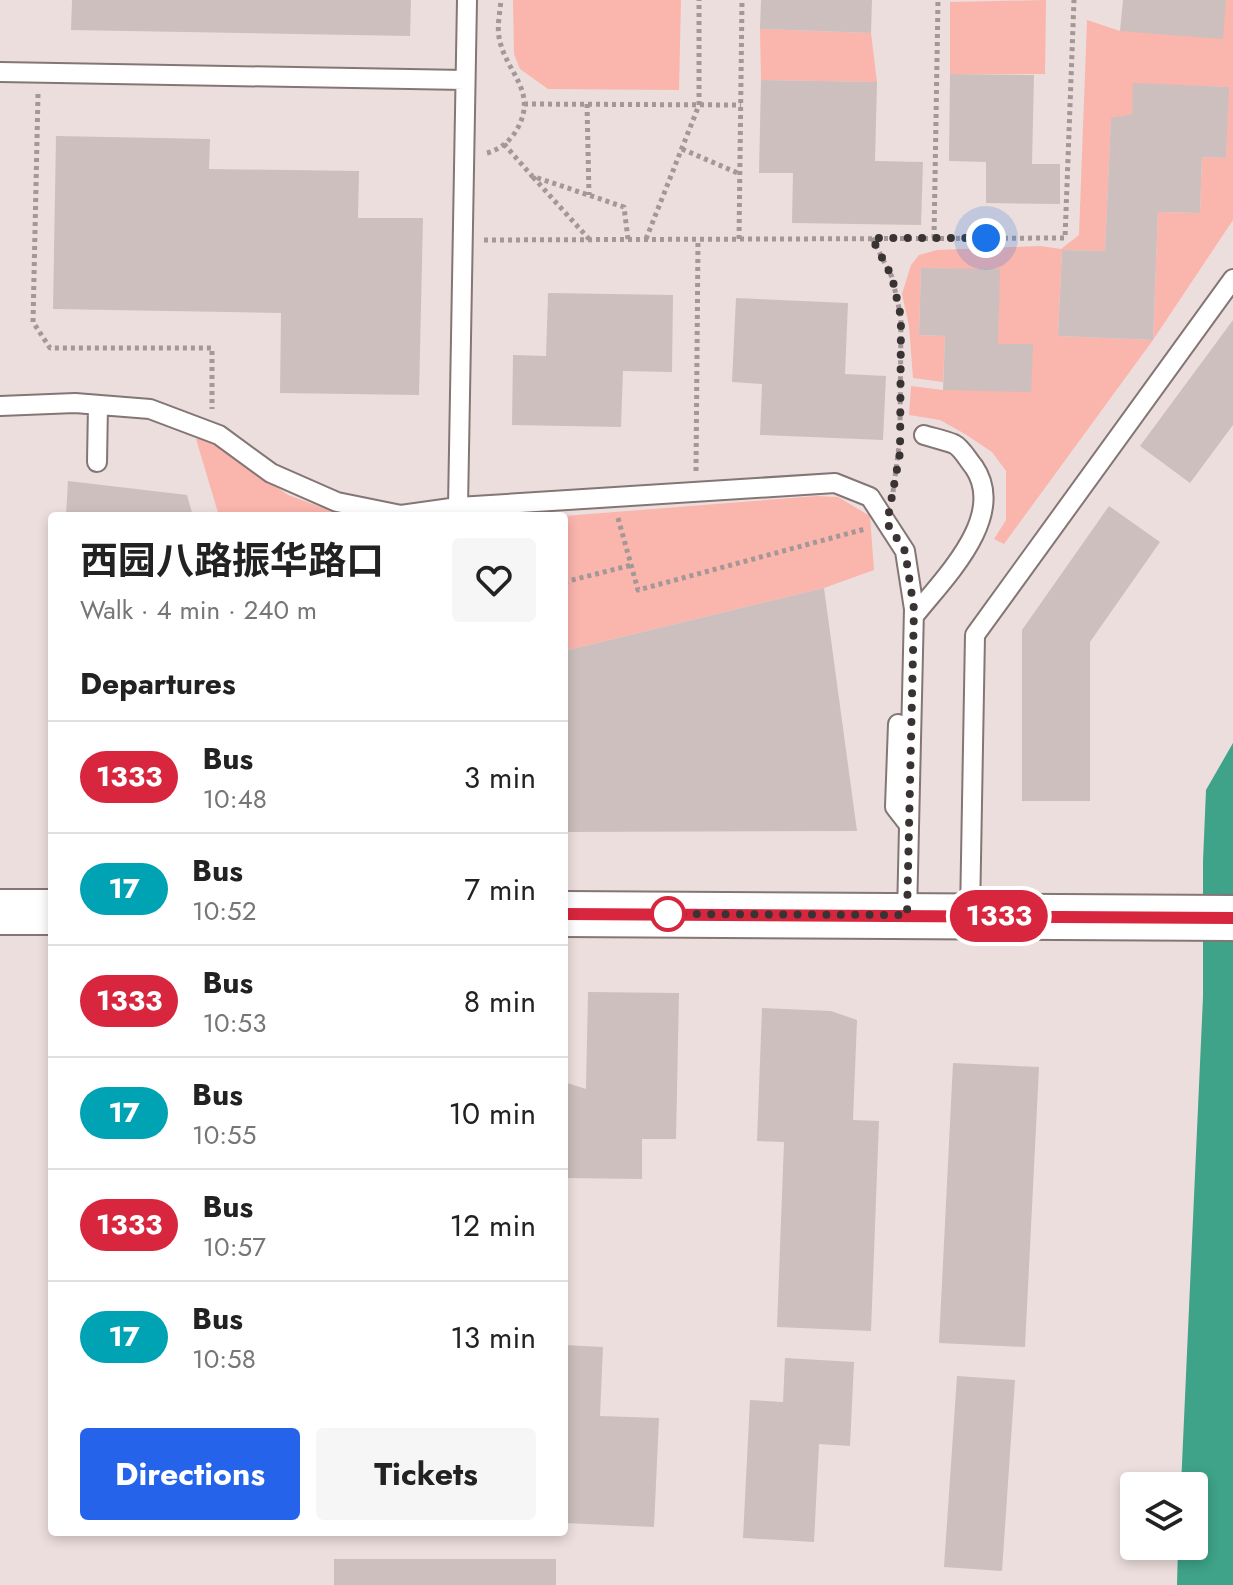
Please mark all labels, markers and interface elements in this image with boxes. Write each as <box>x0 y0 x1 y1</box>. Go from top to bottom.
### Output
your location <box>966 218 1006 258</box>
text: 西园八路振华路口 <box>80 533 384 588</box>
button: heart <box>452 538 536 622</box>
text: Walk · 4 min · 240 m <box>80 591 317 629</box>
text: Departures <box>80 662 236 705</box>
text: Bus <box>202 737 253 780</box>
text: 1333 <box>96 756 162 797</box>
text: 3 min <box>464 756 536 799</box>
text: 10:48 <box>202 780 267 818</box>
text: Bus <box>192 849 243 892</box>
text: 17 <box>108 868 140 909</box>
text: 7 min <box>464 868 536 911</box>
line badge: 1333 <box>943 890 1055 942</box>
text: 10:52 <box>192 892 257 930</box>
text: 1333 <box>966 895 1032 936</box>
unlabelled marker <box>651 897 685 931</box>
text: Bus <box>202 961 253 1004</box>
text: 1333 <box>96 980 162 1021</box>
text: 8 min <box>464 980 536 1023</box>
text: 10:53 <box>202 1004 266 1042</box>
text: Bus <box>192 1073 243 1116</box>
text: 17 <box>108 1092 140 1133</box>
text: 10 min <box>449 1092 536 1135</box>
text: 10:55 <box>192 1116 256 1154</box>
text: Bus <box>202 1185 253 1228</box>
text: 1333 <box>96 1204 162 1245</box>
text: 12 min <box>449 1204 536 1247</box>
text: 10:57 <box>202 1228 266 1266</box>
text: Bus <box>192 1297 243 1340</box>
text: 17 <box>108 1316 140 1357</box>
text: 13 min <box>450 1316 536 1359</box>
text: 10:58 <box>192 1340 256 1378</box>
button: Directions <box>80 1428 300 1520</box>
button: Tickets <box>316 1428 536 1520</box>
map controls <box>1120 1472 1208 1560</box>
button: layers <box>1120 1472 1208 1560</box>

